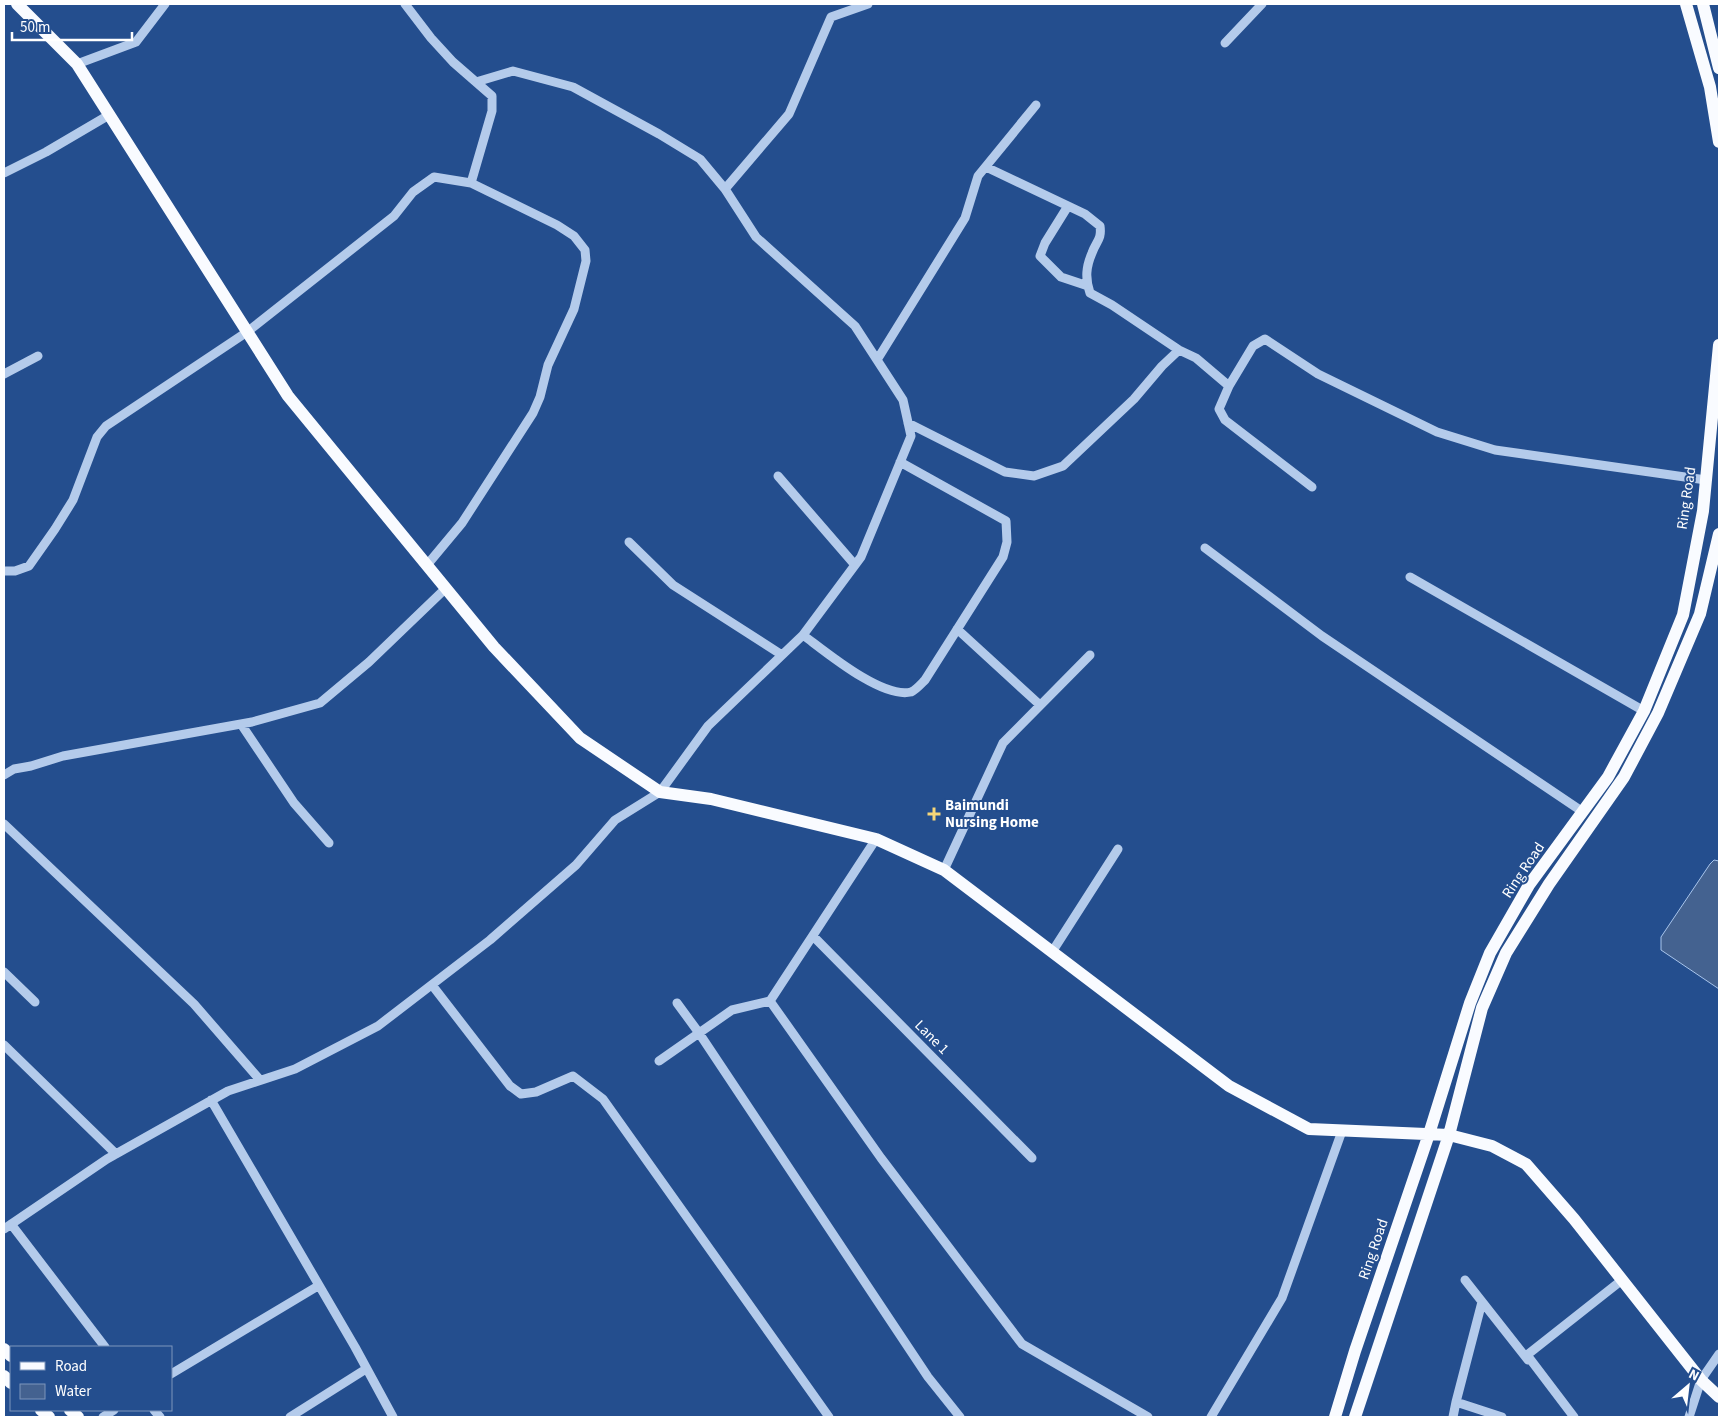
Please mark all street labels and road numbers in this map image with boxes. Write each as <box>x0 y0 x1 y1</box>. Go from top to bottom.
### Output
street label: Ring Road <box>1672 465 1701 531</box>
street label: Ring Road <box>1497 838 1550 902</box>
street label: Lane 1 <box>910 1015 954 1059</box>
street label: Ring Road <box>1353 1216 1394 1282</box>

